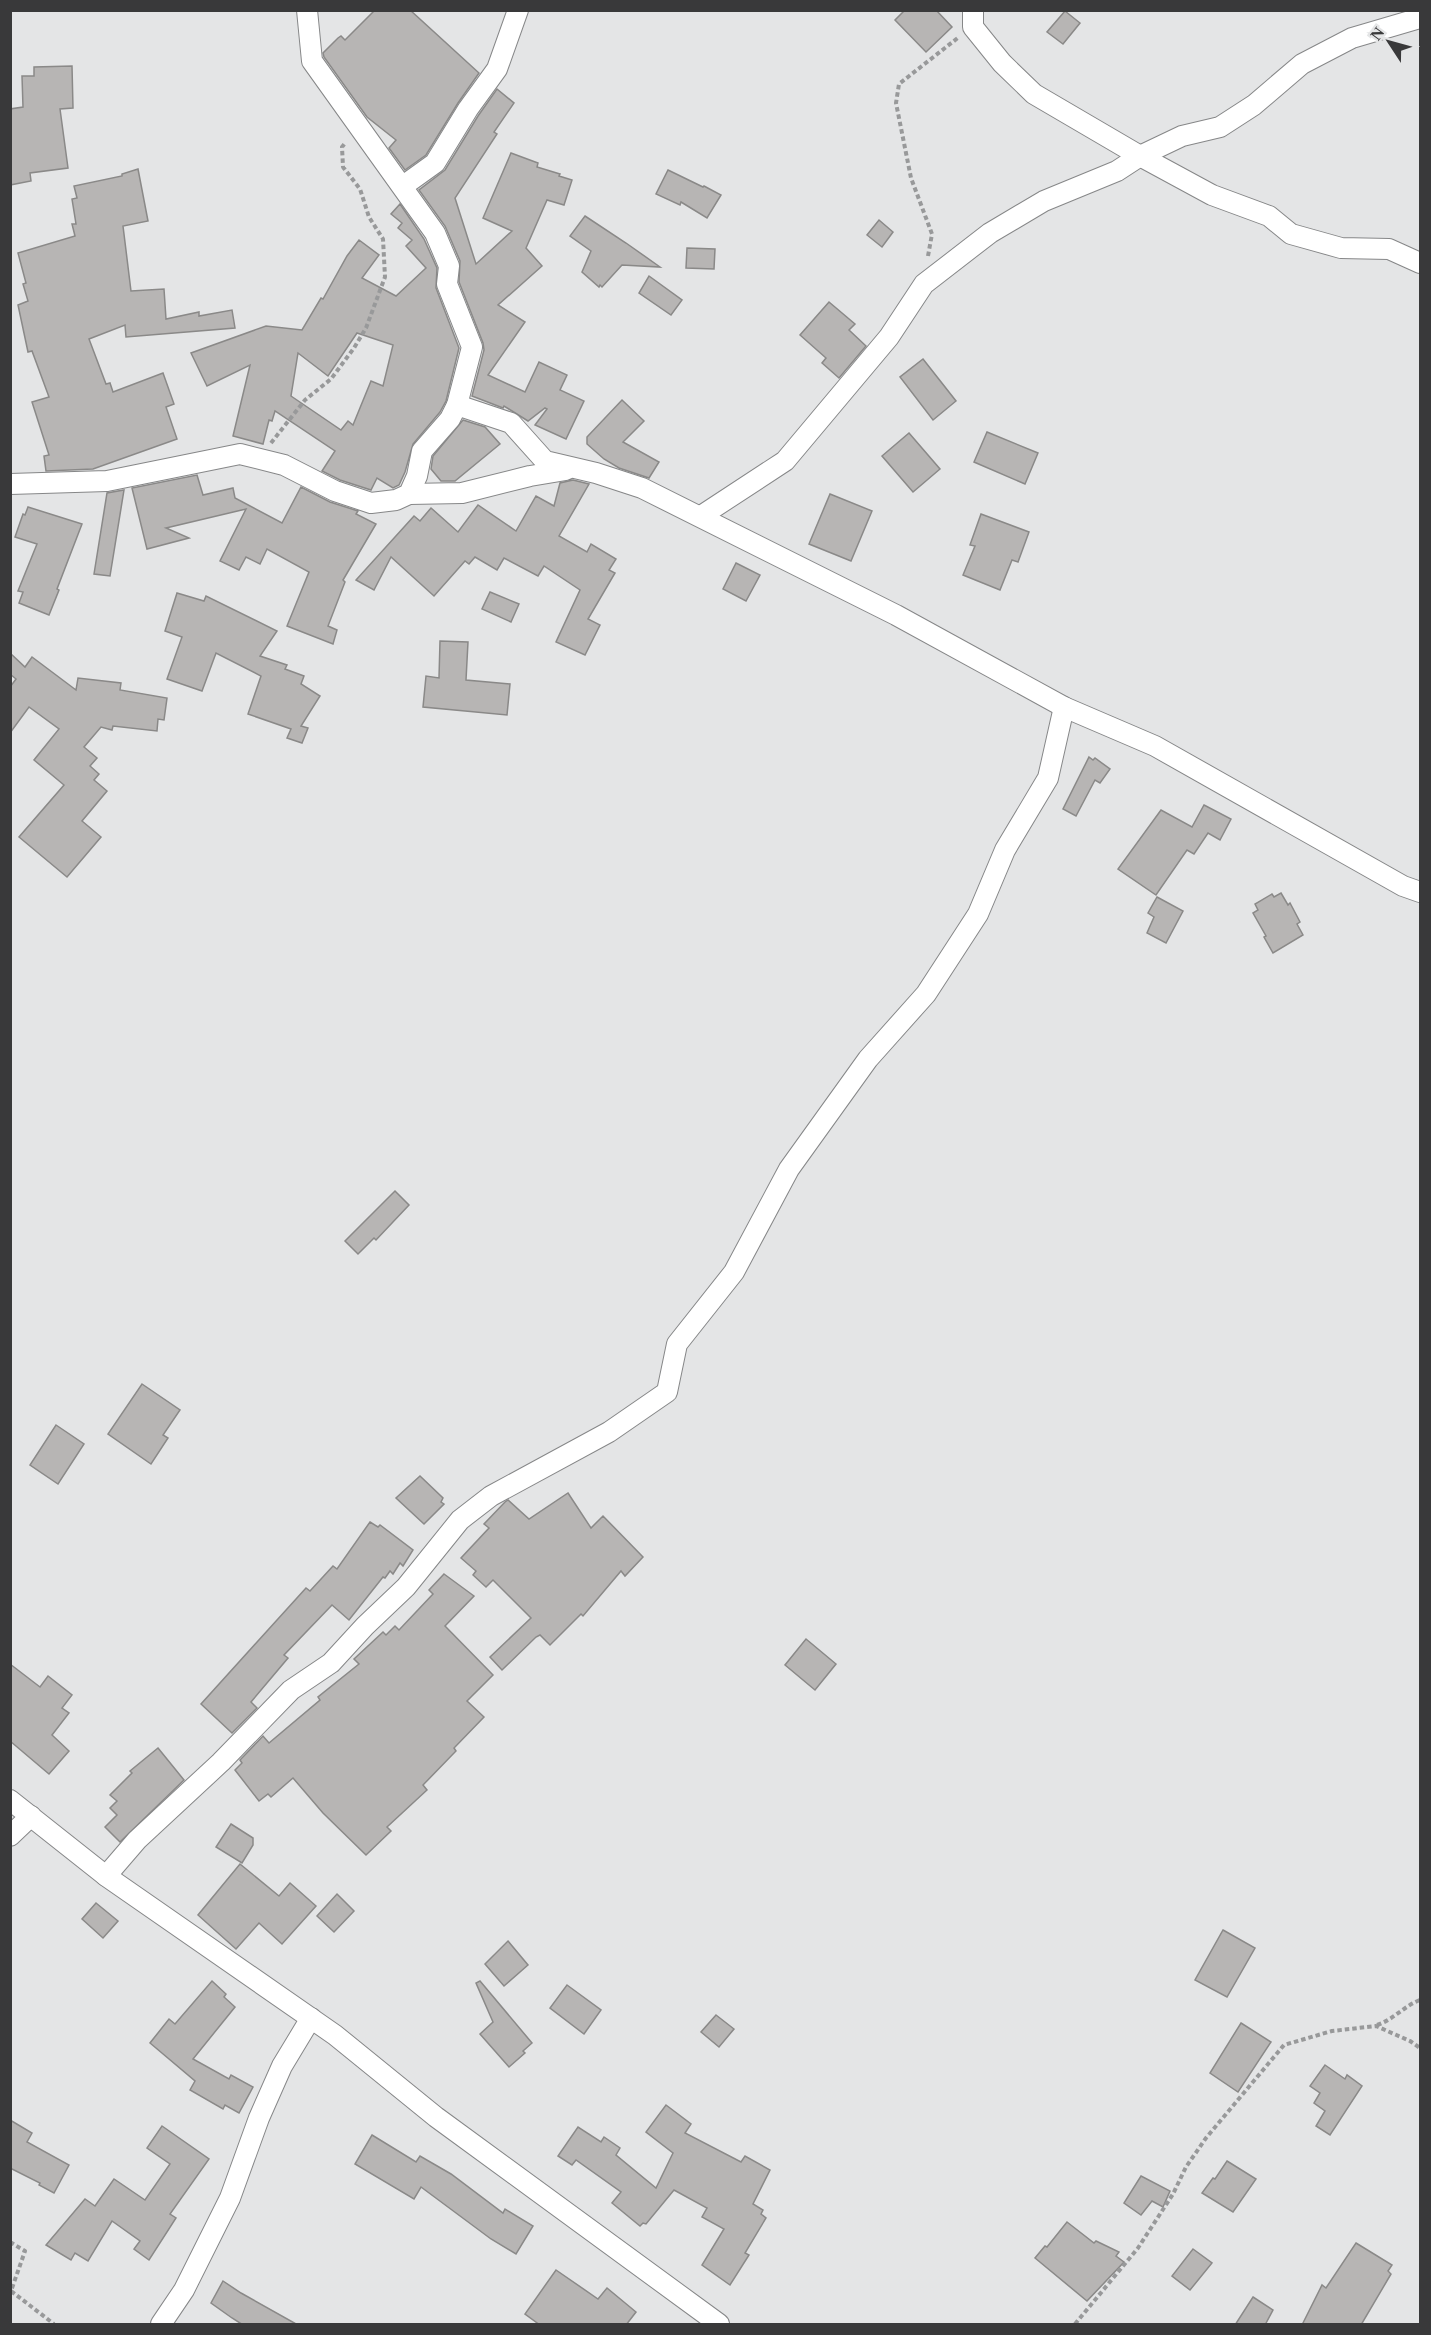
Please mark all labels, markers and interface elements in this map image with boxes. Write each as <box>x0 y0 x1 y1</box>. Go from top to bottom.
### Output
north arrow <box>1359 12 1419 72</box>
text: N <box>1367 23 1388 43</box>

